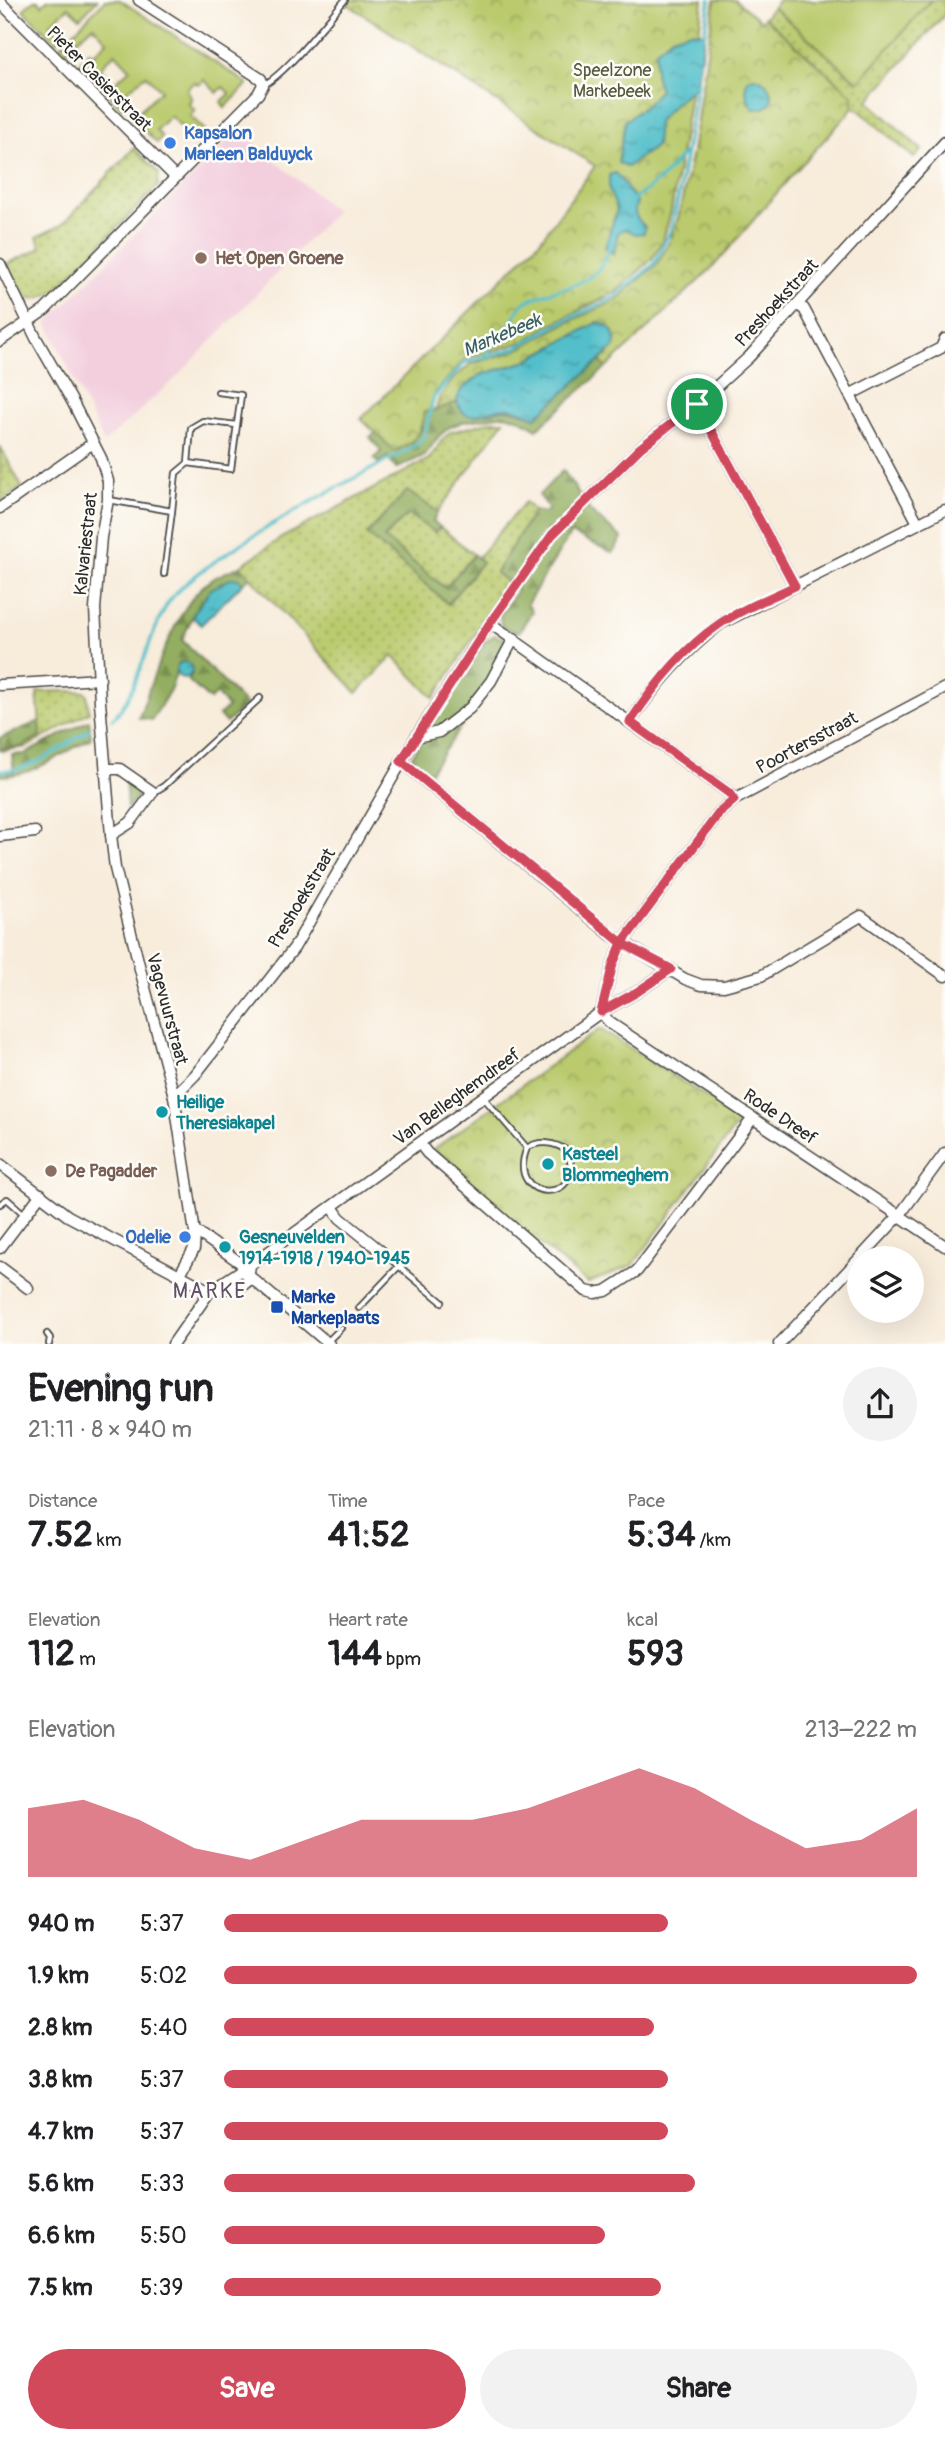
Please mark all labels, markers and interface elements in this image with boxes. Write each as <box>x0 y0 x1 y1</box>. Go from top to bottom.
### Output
street label: Pieter Casierstraat <box>41 21 157 137</box>
park label: Speelzone Markebeek <box>573 59 652 103</box>
place label: Kapsalon Marleen Balduyck <box>184 122 313 166</box>
marker: Kapsalon Marleen Balduyck <box>162 135 178 151</box>
place label: Het Open Groene <box>215 247 345 270</box>
marker: Het Open Groene <box>193 250 209 266</box>
street label: Preshoekstraat <box>730 254 824 352</box>
water label: Markebeek <box>459 307 547 362</box>
pin <box>667 374 727 434</box>
icon: arrive <box>678 385 716 423</box>
street label: Kalvariestraat <box>69 491 103 597</box>
street label: Poortersstraat <box>752 706 862 779</box>
street label: Preshoekstraat <box>263 843 341 952</box>
street label: Vagevuurstraat <box>141 951 193 1068</box>
street label: Van Belleghemdreef <box>389 1043 526 1151</box>
street label: Rode Dreef <box>739 1084 822 1150</box>
place label: Heilige Theresiakapel <box>175 1091 275 1135</box>
marker: Heilige Theresiakapel <box>154 1104 170 1120</box>
place label: Kasteel Blommeghem <box>562 1143 669 1187</box>
marker: Kasteel Blommeghem <box>540 1156 556 1172</box>
place label: De Pagadder <box>65 1160 158 1183</box>
marker: De Pagadder <box>43 1163 59 1179</box>
place label: Odelie <box>125 1226 172 1249</box>
place label: Gesneuvelden 1914-1918 / 1940-1945 <box>239 1226 411 1270</box>
marker: Odelie <box>177 1229 193 1245</box>
marker: Gesneuvelden 1914-1918 / 1940-1945 <box>217 1239 233 1255</box>
map controls <box>847 1246 924 1323</box>
button: layers <box>847 1246 924 1323</box>
district label: MARKE <box>173 1278 247 1305</box>
place label: Marke Markeplaats <box>291 1286 380 1330</box>
marker: Marke Markeplaats <box>269 1299 285 1315</box>
text: Evening run <box>28 1365 214 1413</box>
button: share <box>843 1367 917 1441</box>
text: 21:11 · 8 × 940 m <box>28 1415 192 1444</box>
text: Distance <box>28 1489 97 1513</box>
text: Time <box>328 1489 367 1513</box>
text: Pace <box>627 1489 665 1513</box>
text: 7.52 <box>28 1513 93 1557</box>
text: 41:52 <box>328 1513 410 1557</box>
text: 5:34 <box>627 1513 695 1557</box>
text: km <box>93 1528 122 1552</box>
text: /km <box>695 1528 731 1552</box>
text: Elevation <box>28 1608 100 1632</box>
text: Heart rate <box>328 1608 408 1632</box>
text: kcal <box>627 1608 658 1632</box>
text: 112 <box>28 1632 75 1676</box>
text: 144 <box>328 1632 382 1676</box>
text: 593 <box>627 1632 684 1676</box>
text: m <box>75 1647 96 1671</box>
text: bpm <box>382 1647 421 1671</box>
text: Elevation <box>28 1715 116 1744</box>
text: 213–222 m <box>805 1715 917 1744</box>
text: 940 m <box>28 1909 94 1938</box>
text: 5:37 <box>140 1909 184 1938</box>
text: 1.9 km <box>28 1961 89 1990</box>
text: 5:02 <box>140 1961 187 1990</box>
text: 2.8 km <box>28 2013 93 2042</box>
text: 5:40 <box>140 2013 188 2042</box>
text: 3.8 km <box>28 2065 92 2094</box>
text: 5:37 <box>140 2065 184 2094</box>
text: 4.7 km <box>28 2117 94 2146</box>
text: 5:37 <box>140 2117 184 2146</box>
text: 5.6 km <box>28 2169 94 2198</box>
text: 5:33 <box>140 2169 184 2198</box>
text: 6.6 km <box>28 2221 95 2250</box>
text: 5:50 <box>140 2221 187 2250</box>
text: 7.5 km <box>28 2273 93 2302</box>
text: 5:39 <box>140 2273 183 2302</box>
button: Save <box>28 2349 466 2429</box>
button: Share <box>480 2349 917 2429</box>

